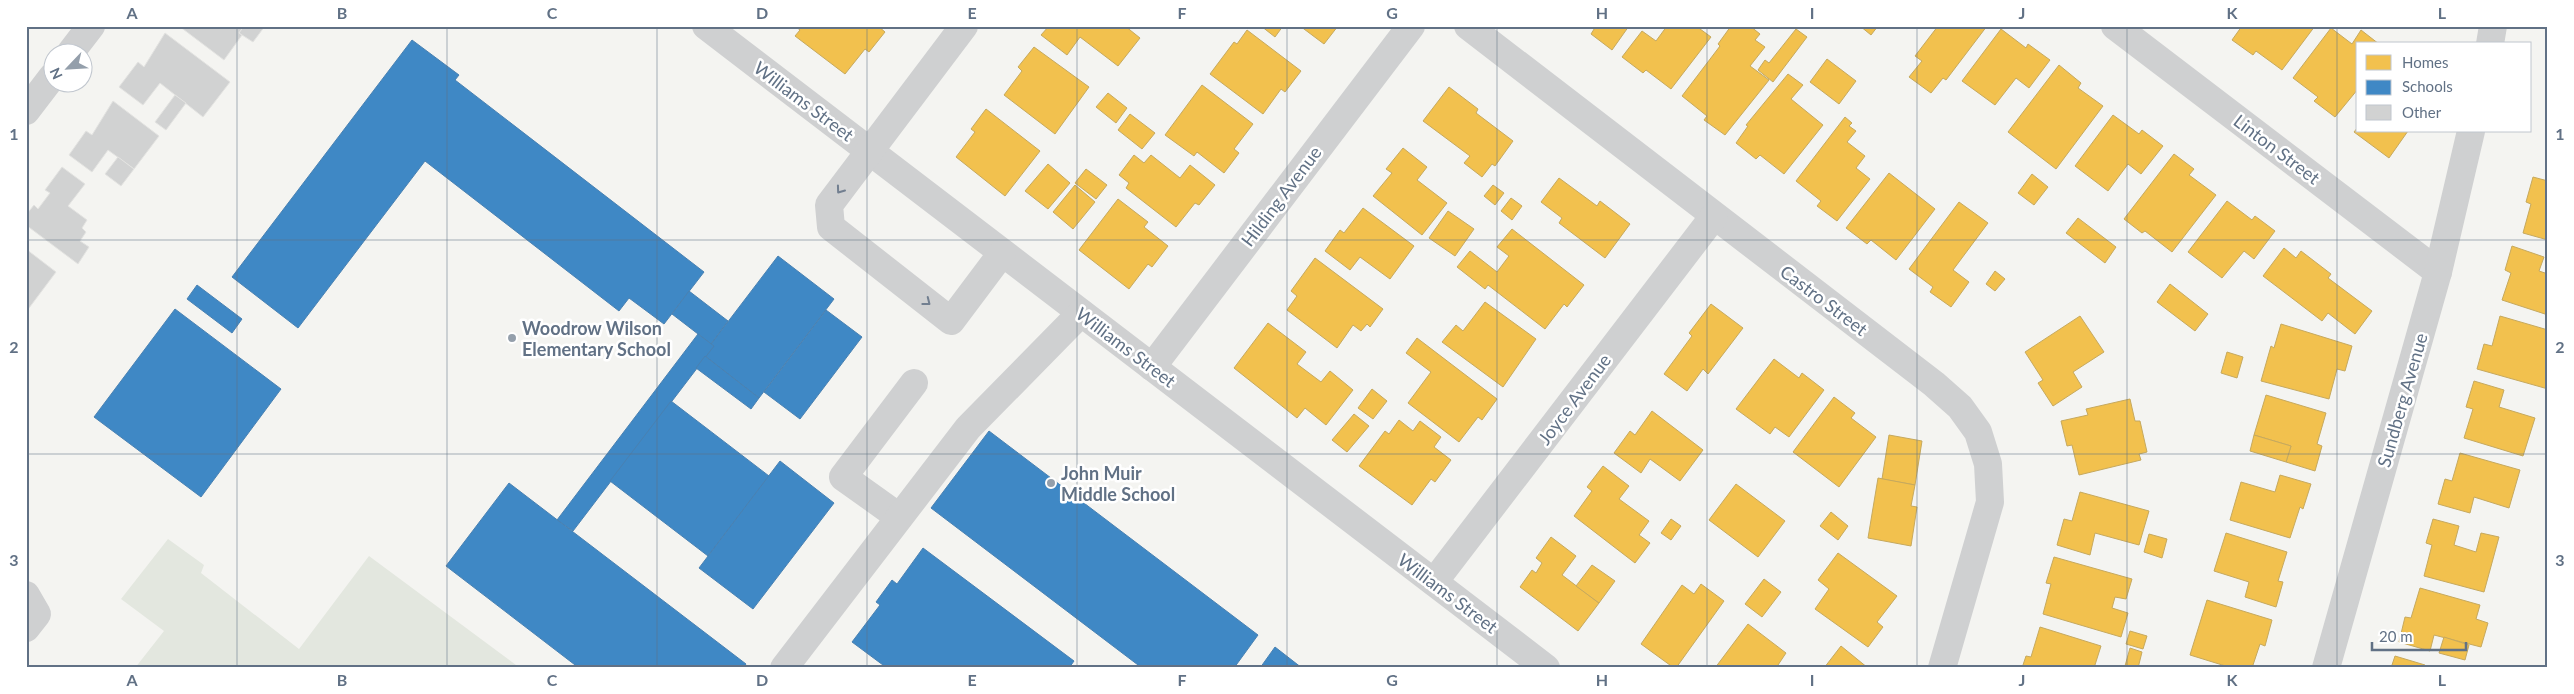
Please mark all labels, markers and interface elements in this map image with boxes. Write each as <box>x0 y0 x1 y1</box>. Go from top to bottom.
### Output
text: A <box>125 3 138 22</box>
text: B <box>337 3 347 22</box>
text: C <box>547 3 558 22</box>
text: D <box>756 3 768 22</box>
text: E <box>967 3 977 22</box>
text: F <box>1177 3 1187 22</box>
text: G <box>1386 3 1398 22</box>
text: H <box>1596 3 1608 22</box>
text: I <box>1810 3 1814 22</box>
text: J <box>2019 3 2025 22</box>
text: K <box>2227 3 2239 22</box>
text: L <box>2438 3 2447 22</box>
north arrow <box>42 42 92 92</box>
legend <box>2356 42 2532 132</box>
text: Homes <box>2402 53 2448 71</box>
street label: Williams Street <box>750 56 859 146</box>
text: N <box>46 65 66 82</box>
text: Schools <box>2402 77 2453 95</box>
text: Other <box>2402 103 2442 121</box>
street label: Linton Street <box>2230 109 2325 189</box>
text: 1 <box>9 124 19 143</box>
text: 1 <box>2555 124 2565 143</box>
street label: Hilding Avenue <box>1236 142 1326 250</box>
one-way arrow <box>837 184 846 194</box>
street label: Castro Street <box>1776 260 1872 340</box>
one-way arrow <box>921 297 930 305</box>
street label: Williams Street <box>1072 302 1181 392</box>
place label: Woodrow Wilson Elementary School <box>522 317 671 360</box>
street label: Sundberg Avenue <box>2372 330 2432 470</box>
marker: Woodrow Wilson Elementary School <box>506 332 518 344</box>
text: 2 <box>9 337 19 356</box>
text: 2 <box>2555 337 2565 356</box>
street label: Joyce Avenue <box>1533 349 1615 449</box>
place label: John Muir Middle School <box>1061 462 1175 505</box>
marker: John Muir Middle School <box>1045 477 1057 489</box>
street label: Williams Street <box>1394 548 1503 638</box>
text: 3 <box>9 550 19 569</box>
text: 3 <box>2555 550 2565 569</box>
scale bar <box>2372 619 2465 651</box>
text: 20 m <box>2379 627 2413 645</box>
text: A <box>125 670 138 689</box>
text: B <box>337 670 347 689</box>
text: C <box>547 670 558 689</box>
text: D <box>756 670 768 689</box>
text: E <box>967 670 977 689</box>
text: F <box>1177 670 1187 689</box>
text: G <box>1386 670 1398 689</box>
text: H <box>1596 670 1608 689</box>
text: I <box>1810 670 1814 689</box>
text: J <box>2019 670 2025 689</box>
text: K <box>2227 670 2239 689</box>
text: L <box>2438 670 2447 689</box>

